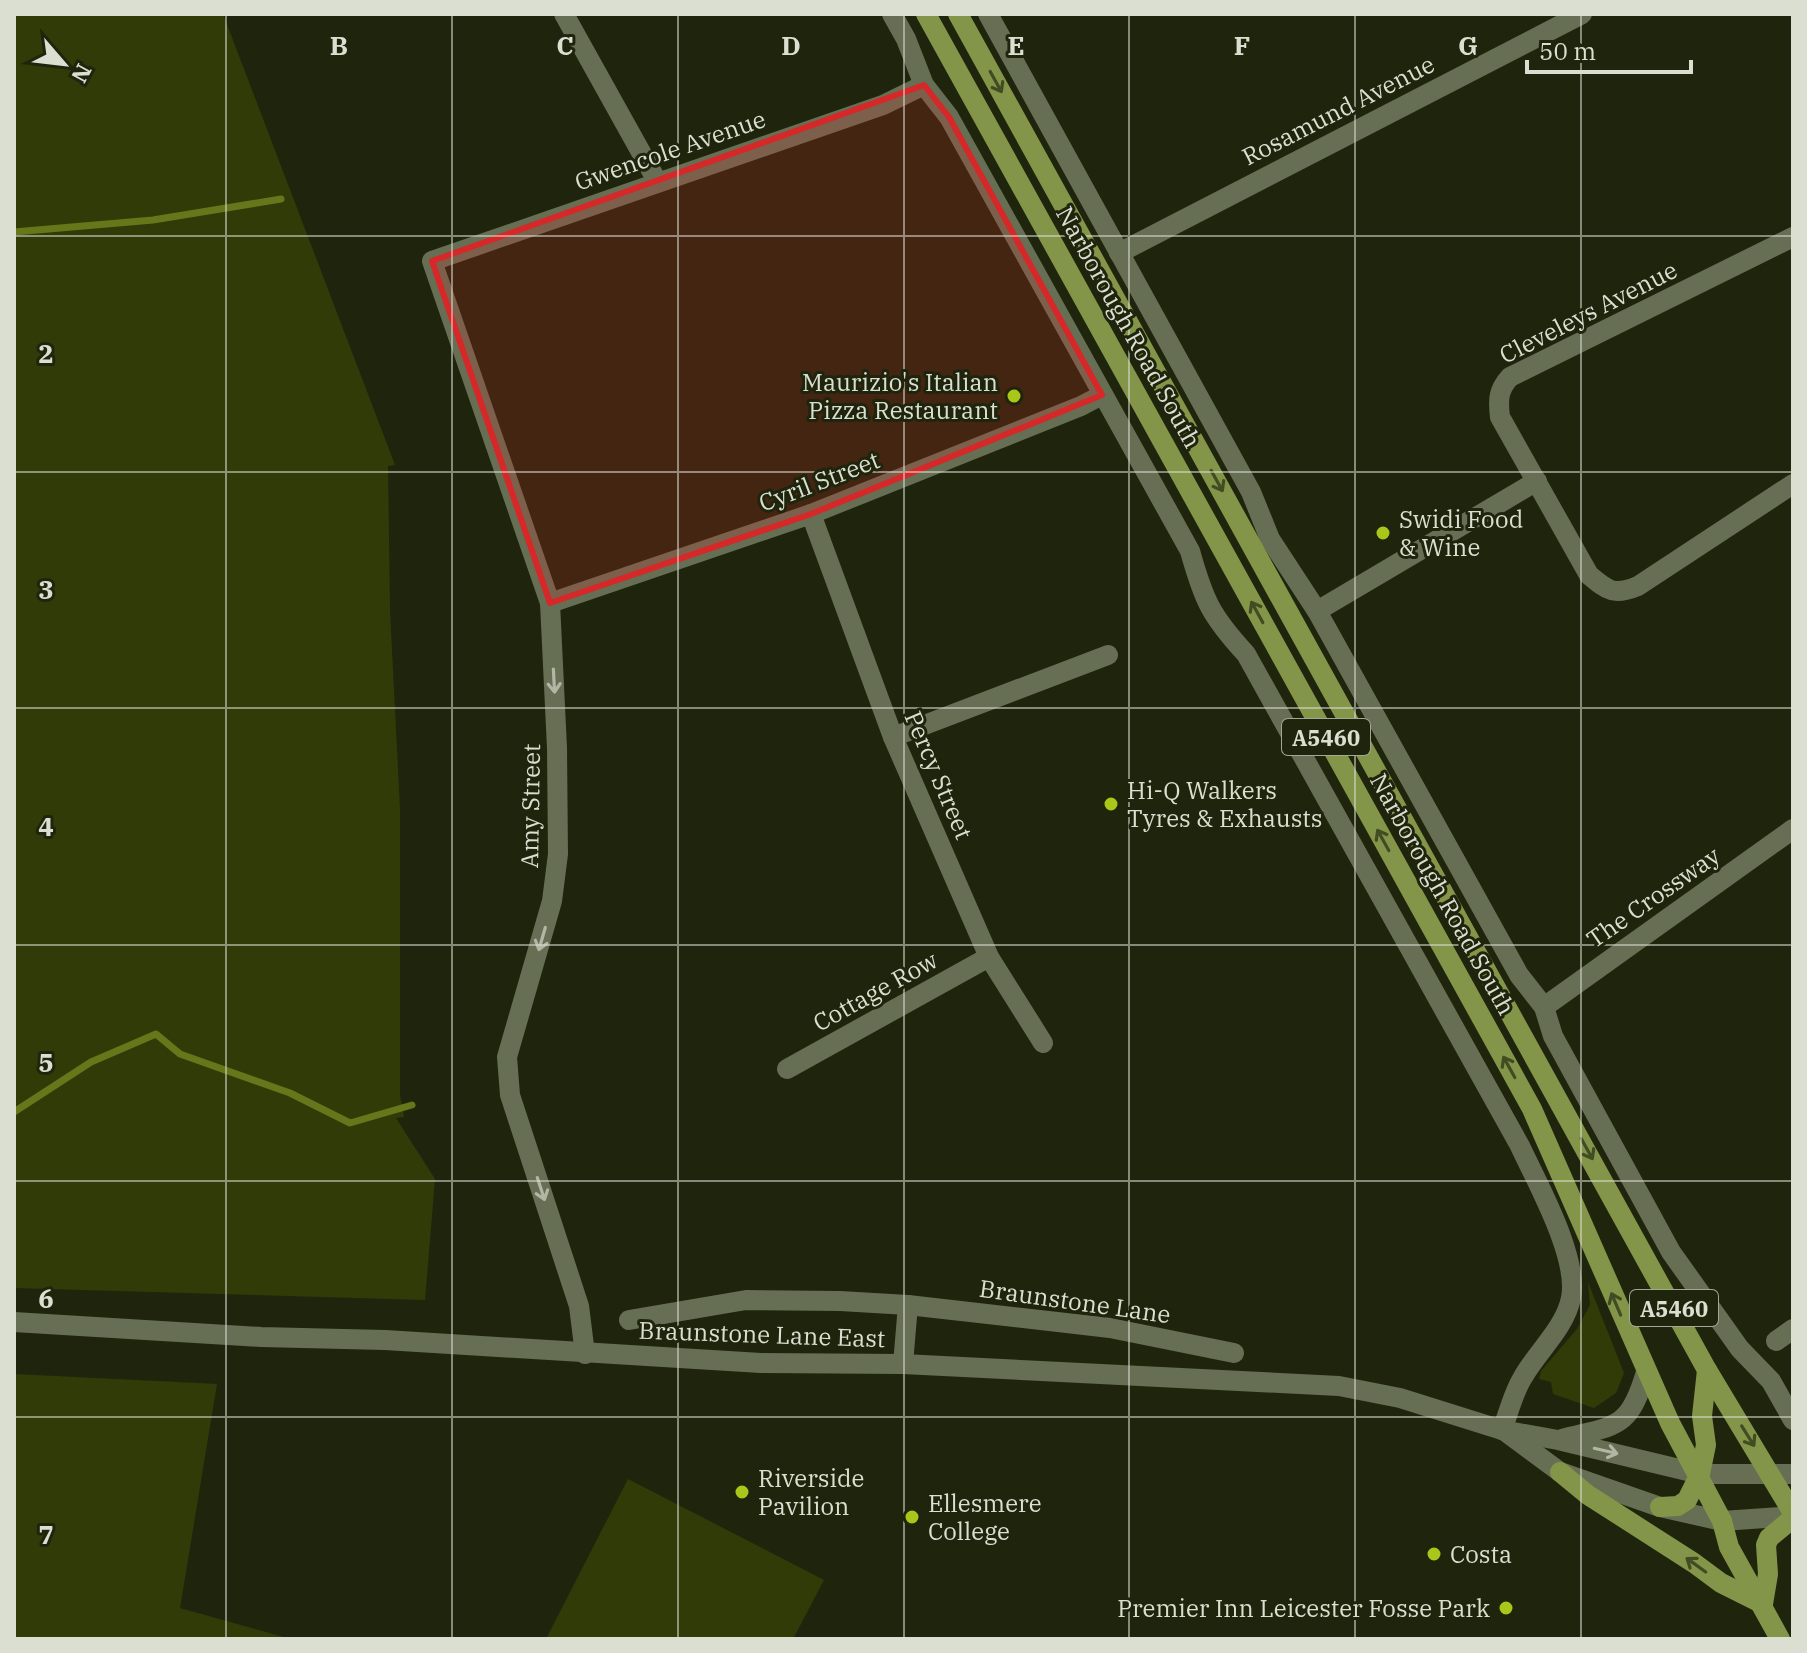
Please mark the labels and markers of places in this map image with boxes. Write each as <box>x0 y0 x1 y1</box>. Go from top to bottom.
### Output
place label: Maurizio's Italian Pizza Restaurant <box>802 366 998 426</box>
marker: Maurizio's Italian Pizza Restaurant <box>1005 387 1023 405</box>
place label: Swidi Food & Wine <box>1399 503 1523 563</box>
marker: Swidi Food & Wine <box>1374 524 1392 542</box>
place label: Hi-Q Walkers Tyres & Exhausts <box>1127 774 1322 834</box>
marker: Hi-Q Walkers Tyres & Exhausts <box>1102 795 1120 813</box>
place label: Riverside Pavilion <box>758 1462 865 1522</box>
marker: Riverside Pavilion <box>733 1483 751 1501</box>
place label: Ellesmere College <box>928 1487 1042 1547</box>
marker: Ellesmere College <box>903 1508 921 1526</box>
place label: Costa <box>1450 1538 1512 1570</box>
marker: Costa <box>1425 1545 1443 1563</box>
place label: Premier Inn Leicester Fosse Park <box>1117 1592 1490 1624</box>
marker: Premier Inn Leicester Fosse Park <box>1497 1599 1515 1617</box>

